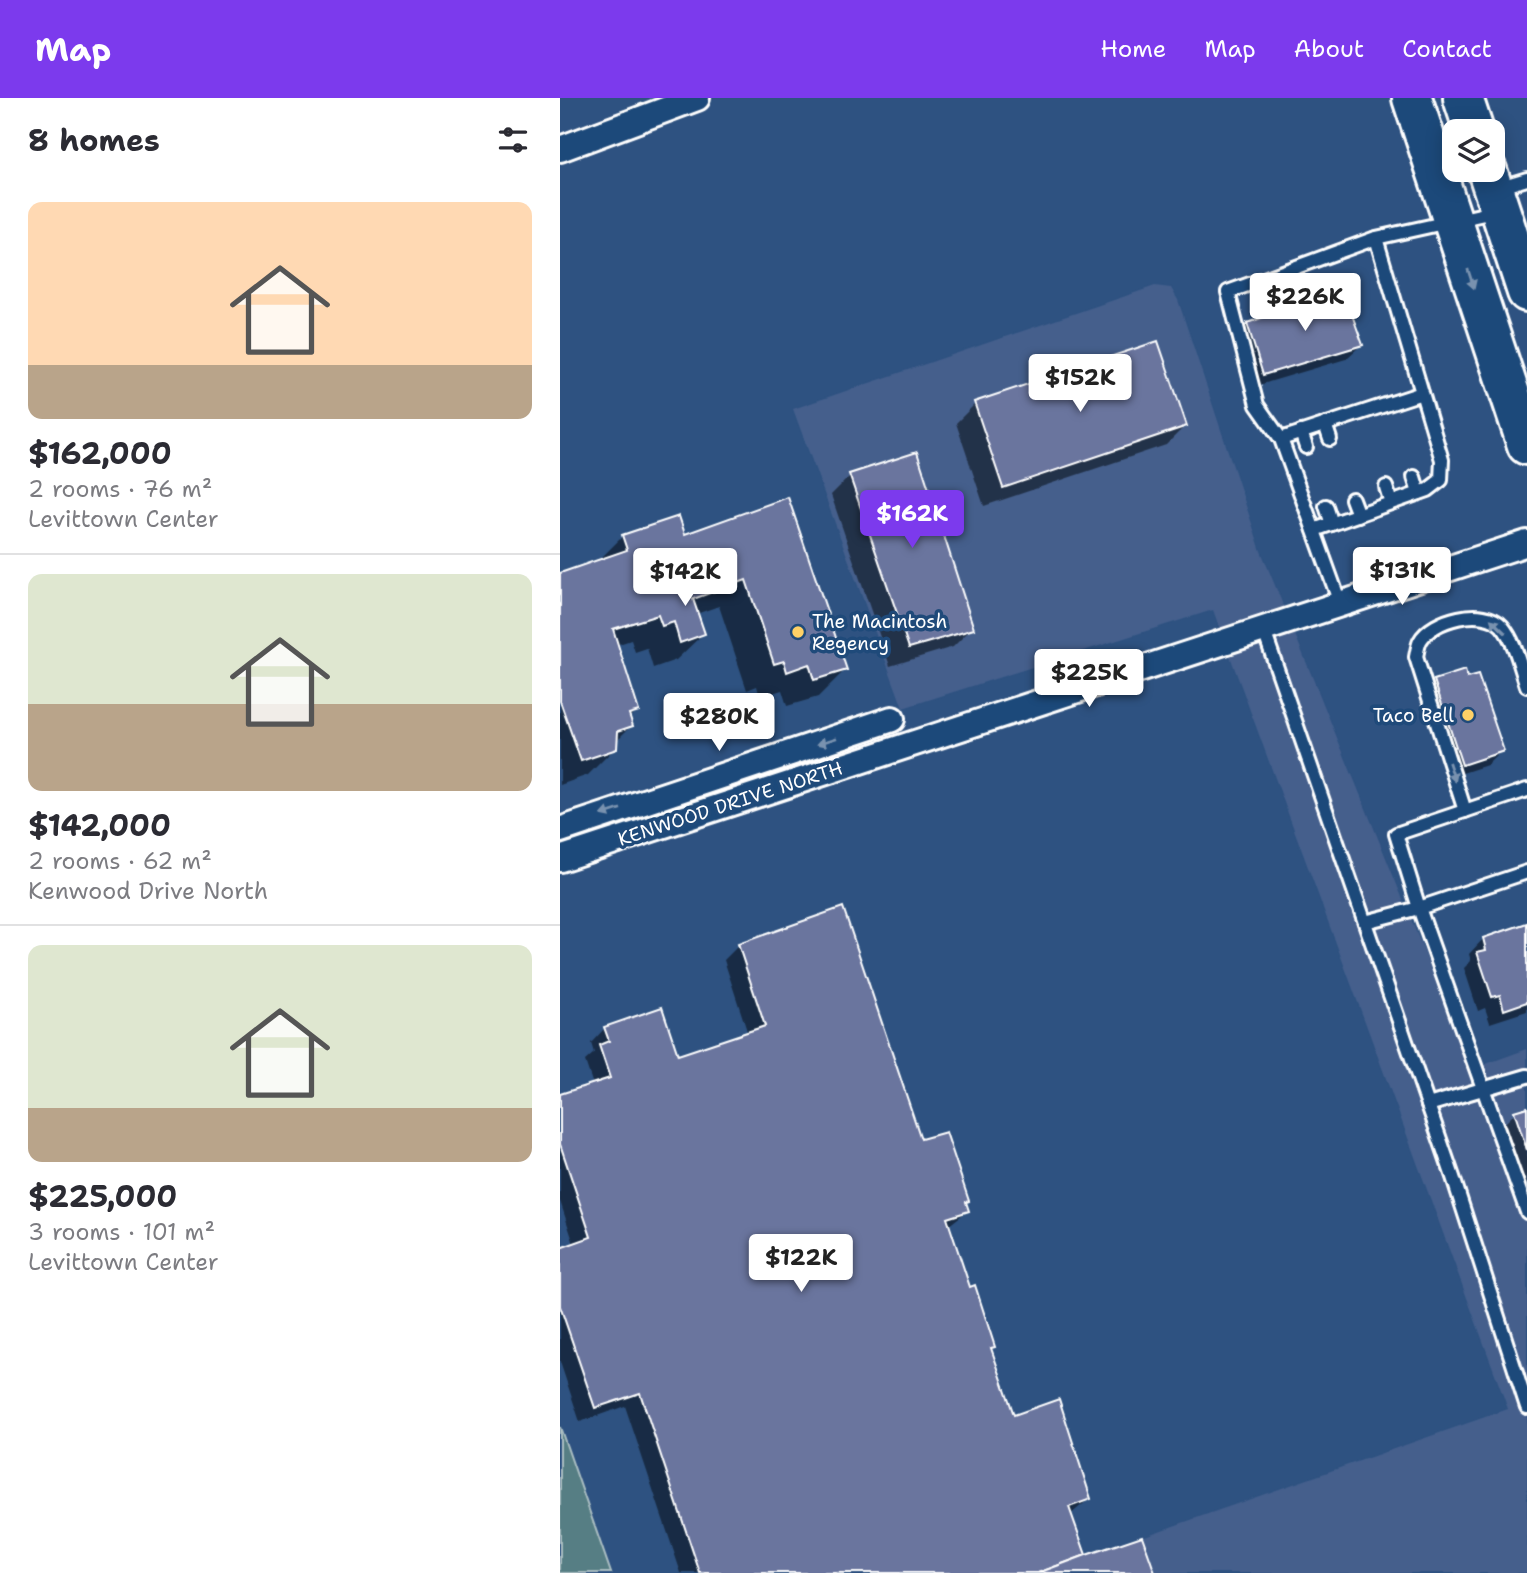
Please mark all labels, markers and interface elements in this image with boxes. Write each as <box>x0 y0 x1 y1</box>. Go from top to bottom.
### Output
text: Map <box>35 27 111 72</box>
text: Home <box>1100 33 1166 65</box>
text: Map <box>1204 33 1256 65</box>
text: About <box>1294 33 1364 65</box>
text: Contact <box>1402 33 1492 65</box>
map controls <box>1442 119 1505 182</box>
button: layers <box>1442 119 1505 182</box>
text: 8 homes <box>28 120 160 161</box>
icon: filters <box>494 121 532 159</box>
icon: home <box>217 247 343 373</box>
one-way arrow <box>1466 269 1476 290</box>
pin: $226K <box>1256 274 1354 333</box>
text: $226K <box>1266 281 1344 311</box>
pin: $152K <box>1031 354 1129 414</box>
text: $152K <box>1045 362 1115 392</box>
text: $162,000 <box>28 433 172 474</box>
text: 2 rooms · 76 m² <box>28 474 212 504</box>
pin: $162K <box>863 490 961 550</box>
text: $162K <box>876 498 948 528</box>
text: Levittown Center <box>28 504 219 534</box>
pin: $131K <box>1353 547 1451 607</box>
pin: $142K <box>636 548 734 608</box>
text: $131K <box>1369 555 1435 585</box>
text: $142K <box>649 556 721 586</box>
place label: The Macintosh Regency <box>812 609 947 656</box>
one-way arrow <box>1490 618 1507 634</box>
icon: home <box>217 619 343 745</box>
marker: The Macintosh Regency <box>790 624 806 640</box>
pin: $225K <box>1040 650 1138 709</box>
text: $225K <box>1050 657 1128 687</box>
pin: $280K <box>670 694 768 753</box>
text: $280K <box>680 701 758 731</box>
place label: Taco Bell <box>1373 703 1454 728</box>
marker: Taco Bell <box>1460 707 1476 723</box>
one-way arrow <box>817 736 838 746</box>
street label: KENWOOD DRIVE NORTH <box>615 755 846 852</box>
one-way arrow <box>1447 762 1458 783</box>
text: $142,000 <box>28 805 171 846</box>
one-way arrow <box>601 808 622 818</box>
text: 2 rooms · 62 m² <box>28 846 212 876</box>
text: Kenwood Drive North <box>28 876 268 906</box>
icon: home <box>217 990 343 1116</box>
text: $225,000 <box>28 1176 177 1217</box>
text: 3 rooms · 101 m² <box>28 1217 215 1247</box>
pin: $122K <box>752 1234 850 1294</box>
text: $122K <box>765 1242 837 1272</box>
text: Levittown Center <box>28 1247 219 1277</box>

